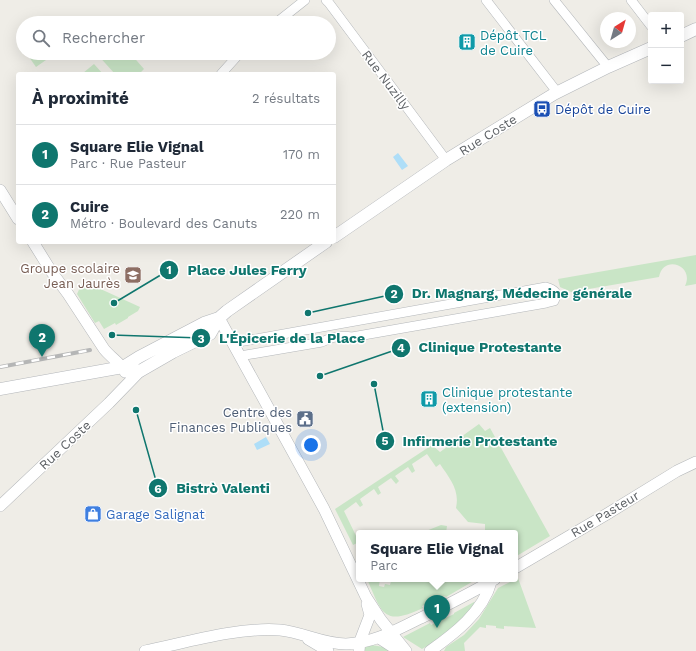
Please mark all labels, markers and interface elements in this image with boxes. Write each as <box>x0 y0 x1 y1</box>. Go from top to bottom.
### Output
north arrow <box>600 12 636 48</box>
map controls <box>648 12 684 84</box>
button: + <box>648 12 684 48</box>
search box <box>16 16 336 60</box>
icon: search <box>30 27 52 49</box>
place label: Dépôt TCL de Cuire <box>480 28 547 58</box>
text: Rechercher <box>62 29 145 47</box>
building icon: Dépôt TCL de Cuire <box>457 32 477 52</box>
street label: Rue Nuzilly <box>359 47 413 113</box>
button: − <box>648 48 684 84</box>
text: À proximité <box>32 88 129 108</box>
text: 2 résultats <box>252 91 320 106</box>
bus stop icon: Dépôt de Cuire <box>532 99 552 119</box>
place label: Dépôt de Cuire <box>555 102 651 117</box>
street label: Rue Coste <box>456 111 520 159</box>
text: Square Elie Vignal <box>70 138 204 156</box>
text: 1 <box>42 147 48 162</box>
text: 170 m <box>283 147 320 162</box>
text: Parc · Rue Pasteur <box>70 156 186 171</box>
text: Cuire <box>70 198 109 216</box>
text: 2 <box>41 207 49 222</box>
text: 220 m <box>280 207 320 222</box>
text: Métro · Boulevard des Canuts <box>70 216 257 231</box>
callout: Place Jules Ferry <box>159 257 314 283</box>
place label: Groupe scolaire Jean Jaurès <box>20 261 120 291</box>
text: Place Jules Ferry <box>187 262 307 278</box>
text: 1 <box>166 263 172 277</box>
school or university icon: Groupe scolaire Jean Jaurès <box>123 265 143 285</box>
callout: Dr. Magnarg, Médecine générale <box>384 281 641 307</box>
text: Dr. Magnarg, Médecine générale <box>412 285 632 301</box>
text: 2 <box>390 287 398 301</box>
pin: 2 <box>29 324 55 357</box>
callout: L'Épicerie de la Place <box>191 325 373 351</box>
text: L'Épicerie de la Place <box>219 330 365 346</box>
text: 3 <box>197 332 205 346</box>
callout: Clinique Protestante <box>391 335 570 361</box>
text: Clinique Protestante <box>418 339 562 355</box>
text: 4 <box>397 341 405 355</box>
place label: Clinique protestante (extension) <box>442 385 572 415</box>
building icon: Clinique protestante (extension) <box>419 389 439 409</box>
place label: Centre des Finances Publiques <box>169 405 292 435</box>
public building icon: Centre des Finances Publiques <box>295 409 315 429</box>
street label: Rue Coste <box>36 417 94 473</box>
callout: Infirmerie Protestante <box>375 428 566 454</box>
text: Infirmerie Protestante <box>403 433 557 449</box>
text: 5 <box>382 434 389 448</box>
your location <box>301 435 321 455</box>
callout: Bistrò Valenti <box>148 475 278 501</box>
text: Bistrò Valenti <box>176 480 270 496</box>
text: 6 <box>154 482 162 496</box>
street label: Rue Pasteur <box>568 488 642 540</box>
shop icon: Garage Salignat <box>83 504 103 524</box>
place label: Garage Salignat <box>106 507 205 522</box>
popup <box>356 530 518 582</box>
text: Square Elie Vignal <box>370 540 504 558</box>
text: Parc <box>370 558 398 573</box>
pin: 1 <box>424 595 450 628</box>

